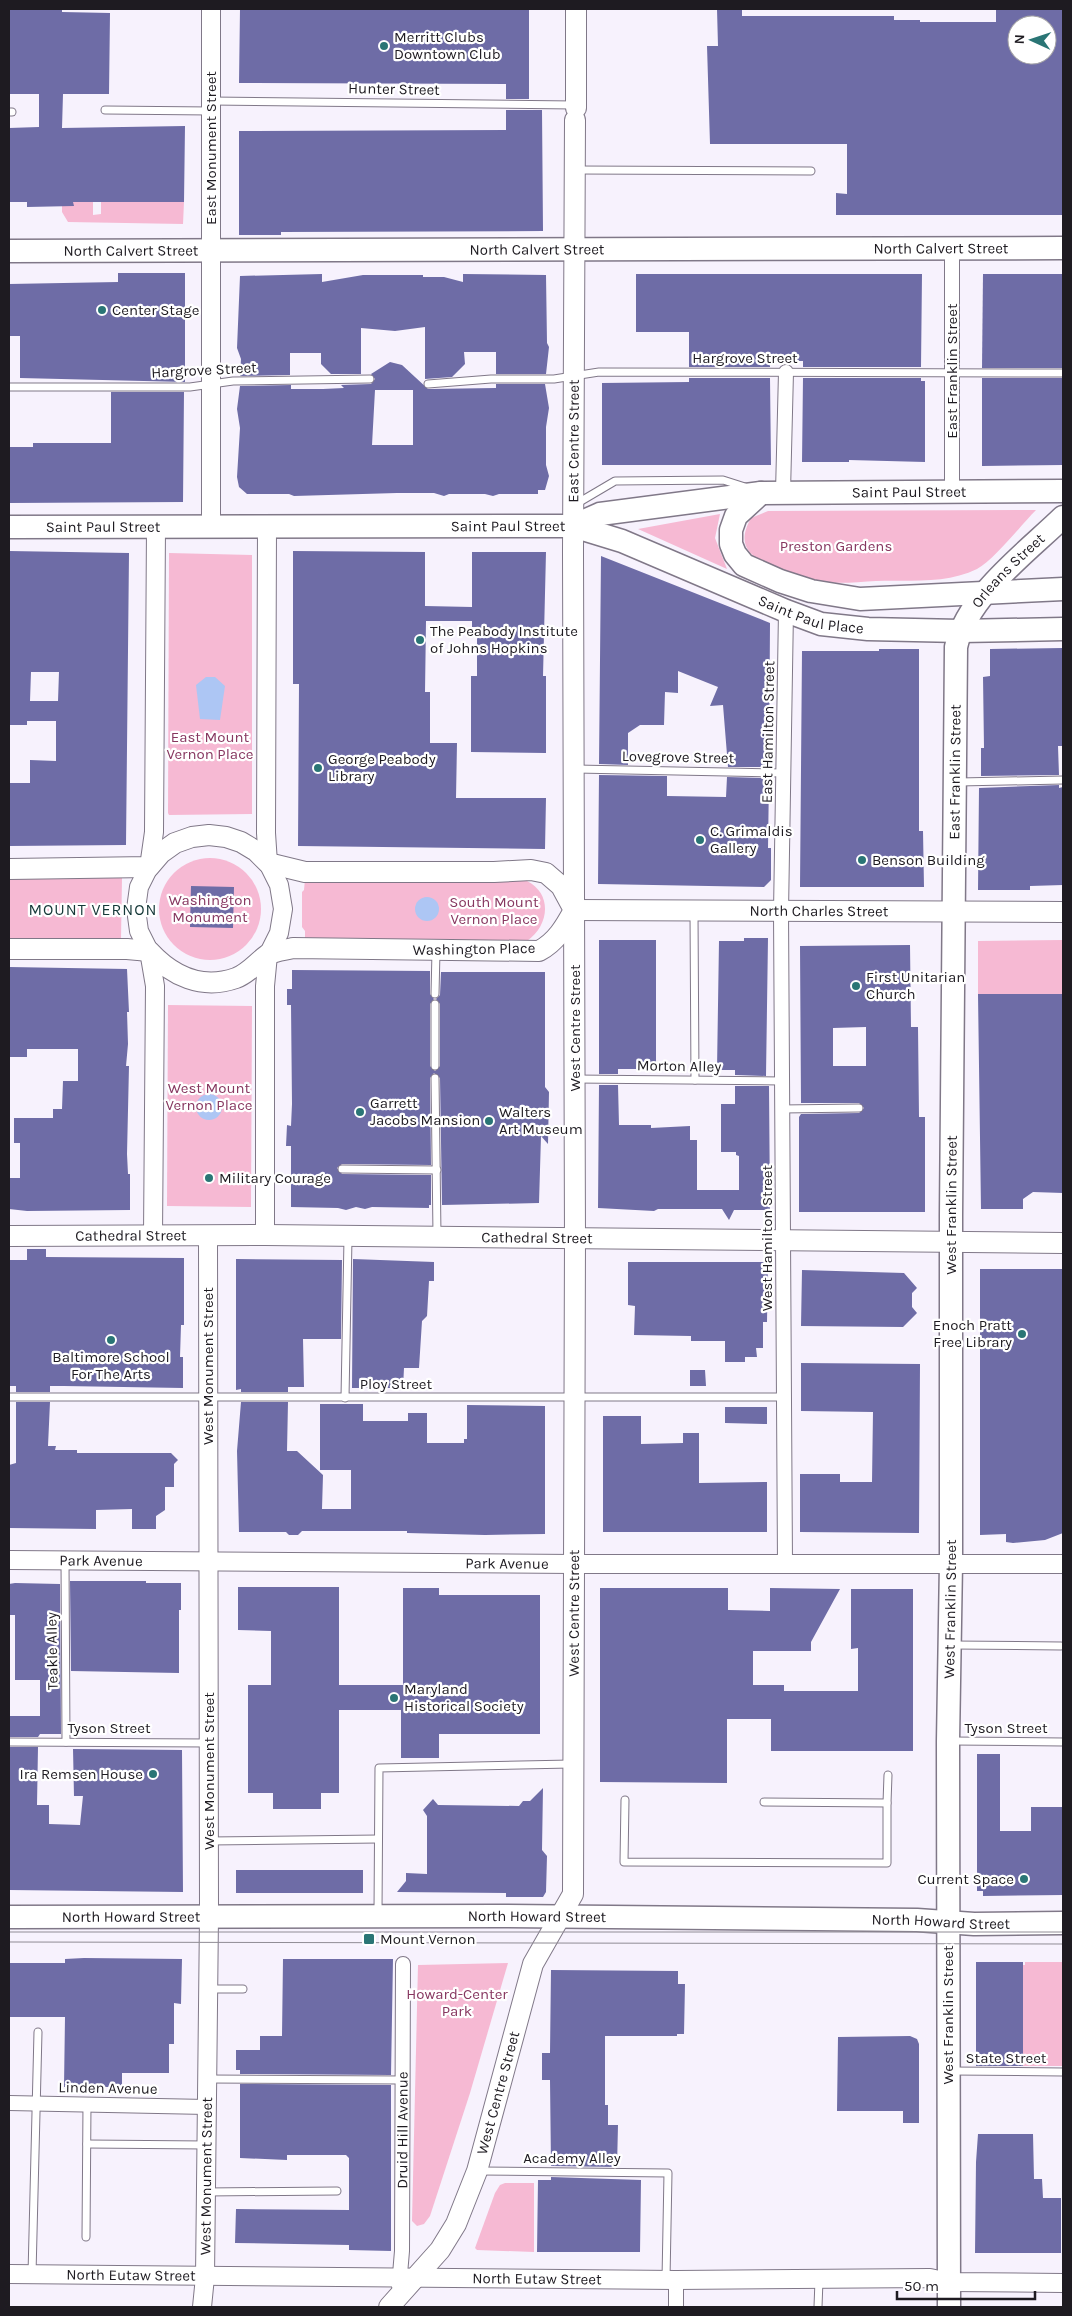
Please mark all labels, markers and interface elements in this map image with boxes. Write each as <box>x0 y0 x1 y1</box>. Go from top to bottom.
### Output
north arrow <box>1007 15 1057 65</box>
place label: Merritt Clubs Downtown Club <box>394 28 501 63</box>
text: N <box>1011 34 1028 45</box>
marker: Merritt Clubs Downtown Club <box>378 40 390 52</box>
street label: East Monument Street <box>202 71 220 225</box>
street label: Hunter Street <box>348 79 440 99</box>
street label: North Calvert Street <box>874 239 1009 258</box>
street label: North Calvert Street <box>470 240 605 259</box>
street label: North Calvert Street <box>64 241 199 260</box>
place label: Center Stage <box>112 301 199 319</box>
street label: East Franklin Street <box>943 303 961 439</box>
marker: Center Stage <box>96 304 108 316</box>
street label: Hargrove Street <box>692 349 798 367</box>
street label: Hargrove Street <box>151 358 258 382</box>
street label: East Centre Street <box>564 379 583 503</box>
street label: Saint Paul Street <box>852 483 967 501</box>
street label: Saint Paul Street <box>451 517 566 535</box>
street label: Saint Paul Street <box>46 518 161 536</box>
street label: Orleans Street <box>968 529 1049 611</box>
park label: Preston Gardens <box>780 537 892 555</box>
street label: Saint Paul Place <box>755 591 865 637</box>
place label: The Peabody Institute of Johns Hopkins <box>430 622 578 657</box>
marker: The Peabody Institute of Johns Hopkins <box>414 634 426 646</box>
street label: East Hamilton Street <box>758 660 778 803</box>
street label: East Franklin Street <box>945 704 964 840</box>
park label: East Mount Vernon Place <box>166 728 254 763</box>
street label: Lovegrove Street <box>622 747 735 767</box>
place label: George Peabody Library <box>328 750 436 785</box>
marker: George Peabody Library <box>312 762 324 774</box>
place label: C. Grimaldis Gallery <box>710 822 793 857</box>
marker: C. Grimaldis Gallery <box>694 834 706 846</box>
place label: Benson Building <box>872 851 985 869</box>
marker: Benson Building <box>856 854 868 866</box>
park label: Washington Monument <box>168 891 252 926</box>
park label: South Mount Vernon Place <box>449 893 539 928</box>
district label: MOUNT VERNON <box>28 900 158 919</box>
street label: North Charles Street <box>750 902 889 920</box>
street label: Washington Place <box>412 939 536 959</box>
street label: West Centre Street <box>566 964 584 1092</box>
place label: First Unitarian Church <box>866 968 965 1003</box>
marker: First Unitarian Church <box>850 980 862 992</box>
street label: Morton Alley <box>637 1056 721 1076</box>
park label: West Mount Vernon Place <box>165 1079 253 1114</box>
place label: Garrett Jacobs Mansion <box>370 1094 480 1129</box>
place label: Walters Art Museum <box>499 1103 583 1138</box>
marker: Garrett Jacobs Mansion <box>354 1106 366 1118</box>
marker: Walters Art Museum <box>483 1115 495 1127</box>
street label: West Franklin Street <box>942 1135 961 1275</box>
street label: West Hamilton Street <box>758 1164 776 1311</box>
place label: Military Courage <box>219 1169 331 1187</box>
marker: Military Courage <box>203 1172 215 1184</box>
street label: Cathedral Street <box>75 1226 187 1245</box>
street label: Cathedral Street <box>481 1228 593 1247</box>
street label: West Monument Street <box>199 1287 217 1445</box>
place label: Enoch Pratt Free Library <box>933 1316 1012 1351</box>
marker: Enoch Pratt Free Library <box>1016 1328 1028 1340</box>
marker: Baltimore School For The Arts <box>105 1334 117 1346</box>
place label: Baltimore School For The Arts <box>52 1348 170 1383</box>
street label: Ploy Street <box>360 1375 433 1393</box>
street label: West Franklin Street <box>940 1539 960 1679</box>
street label: West Centre Street <box>565 1549 583 1677</box>
street label: Park Avenue <box>59 1551 143 1570</box>
street label: Park Avenue <box>465 1554 549 1573</box>
street label: Teakle Alley <box>42 1612 62 1690</box>
place label: Maryland Historical Society <box>404 1680 524 1715</box>
street label: West Monument Street <box>200 1692 218 1850</box>
marker: Maryland Historical Society <box>388 1692 400 1704</box>
street label: Tyson Street <box>67 1719 151 1737</box>
street label: Tyson Street <box>964 1719 1048 1737</box>
place label: Ira Remsen House <box>20 1765 143 1783</box>
marker: Ira Remsen House <box>147 1768 159 1780</box>
place label: Current Space <box>917 1870 1014 1888</box>
marker: Current Space <box>1018 1873 1030 1885</box>
street label: North Howard Street <box>468 1907 607 1926</box>
street label: North Howard Street <box>62 1908 201 1926</box>
street label: North Howard Street <box>872 1911 1011 1933</box>
place label: Mount Vernon <box>380 1930 476 1948</box>
marker: Mount Vernon <box>362 1932 376 1946</box>
street label: West Franklin Street <box>939 1945 957 2085</box>
park label: Howard-Center Park <box>406 1985 508 2020</box>
street label: West Centre Street <box>473 2029 524 2157</box>
street label: State Street <box>965 2049 1047 2067</box>
street label: Druid Hill Avenue <box>393 2071 412 2189</box>
street label: Linden Avenue <box>58 2078 158 2098</box>
street label: West Monument Street <box>196 2097 216 2255</box>
street label: Academy Alley <box>523 2149 621 2167</box>
street label: North Eutaw Street <box>66 2266 196 2285</box>
scale bar <box>897 2268 1034 2300</box>
street label: North Eutaw Street <box>472 2269 602 2288</box>
text: 50 m <box>904 2277 939 2295</box>

